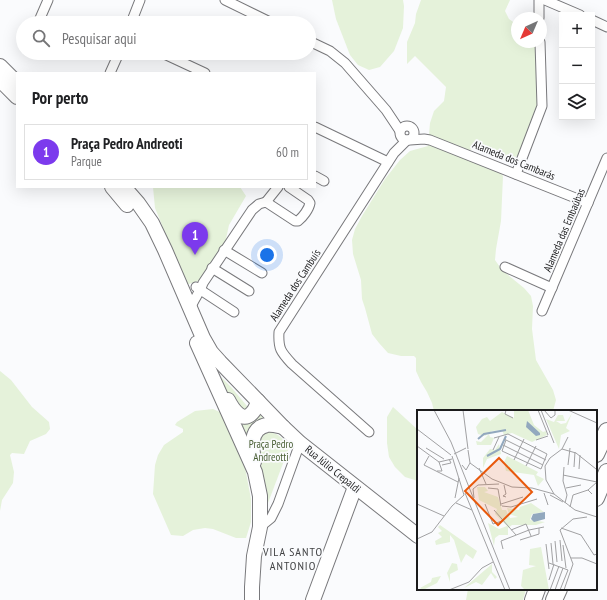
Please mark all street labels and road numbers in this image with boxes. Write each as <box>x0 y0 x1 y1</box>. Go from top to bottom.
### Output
street label: Alameda dos Cambarás <box>471 137 558 183</box>
street label: Alameda das Embaúbas <box>540 186 588 274</box>
street label: Alameda dos Cambuís <box>267 246 324 324</box>
street label: Rua Júlio Crepaldi <box>302 442 364 496</box>

